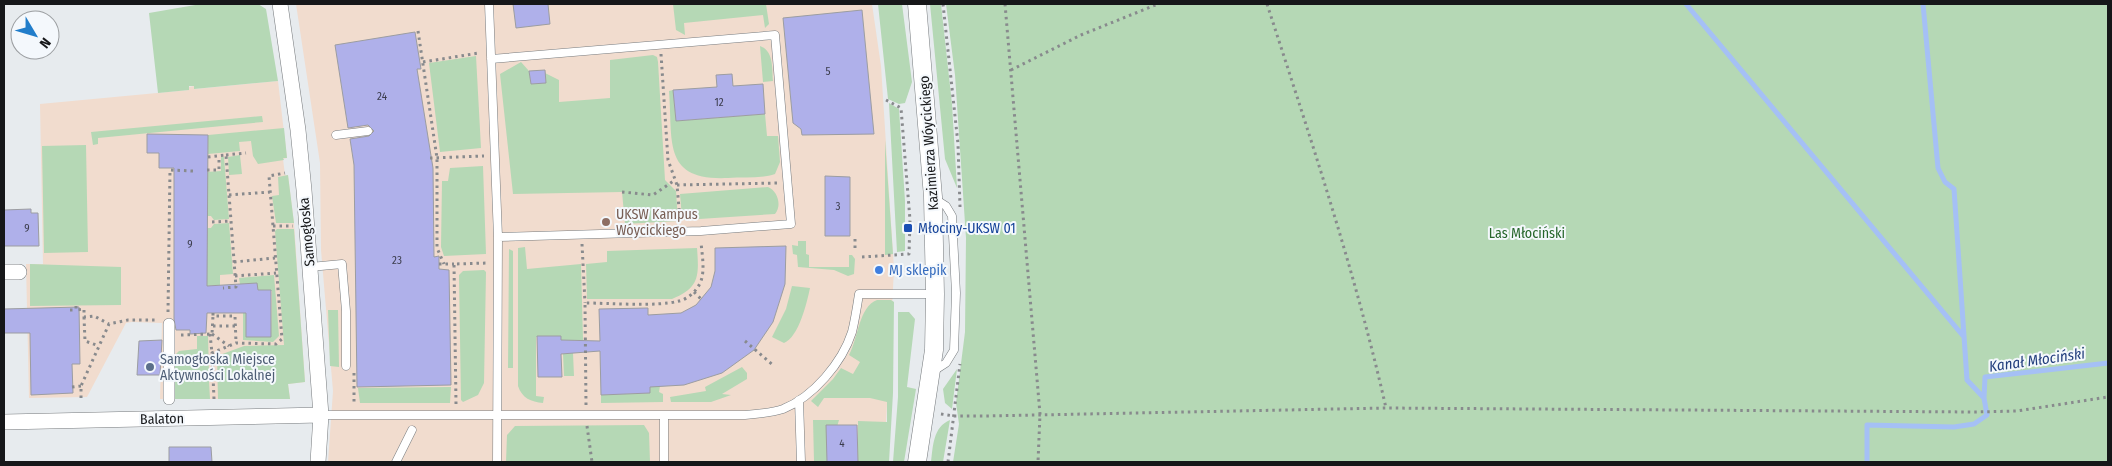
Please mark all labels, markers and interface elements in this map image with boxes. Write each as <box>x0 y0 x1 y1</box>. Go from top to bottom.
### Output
north arrow <box>10 10 60 60</box>
text: N <box>36 34 54 51</box>
house number: 5 <box>825 65 831 78</box>
street label: Kazimierza Wóycickiego <box>916 75 942 211</box>
house number: 24 <box>377 90 388 103</box>
house number: 12 <box>714 96 724 109</box>
street label: Samogłoska <box>296 197 318 267</box>
house number: 3 <box>836 200 841 213</box>
place label: UKSW Kampus Wóycickiego <box>616 206 698 239</box>
marker: UKSW Kampus Wóycickiego <box>600 216 612 228</box>
place label: Młociny-UKSW 01 <box>918 220 1016 237</box>
house number: 9 <box>24 222 30 235</box>
marker: Młociny-UKSW 01 <box>902 222 914 234</box>
park label: Las Młociński <box>1489 225 1565 242</box>
house number: 9 <box>187 238 193 251</box>
house number: 23 <box>392 254 402 267</box>
place label: MJ sklepik <box>889 262 947 279</box>
marker: MJ sklepik <box>873 264 885 276</box>
water label: Kanał Młociński <box>1988 344 2086 376</box>
place label: Samogłoska Miejsce Aktywności Lokalnej <box>160 351 275 384</box>
marker: Samogłoska Miejsce Aktywności Lokalnej <box>144 361 156 373</box>
street label: Balaton <box>140 410 184 428</box>
house number: 4 <box>839 437 845 450</box>

